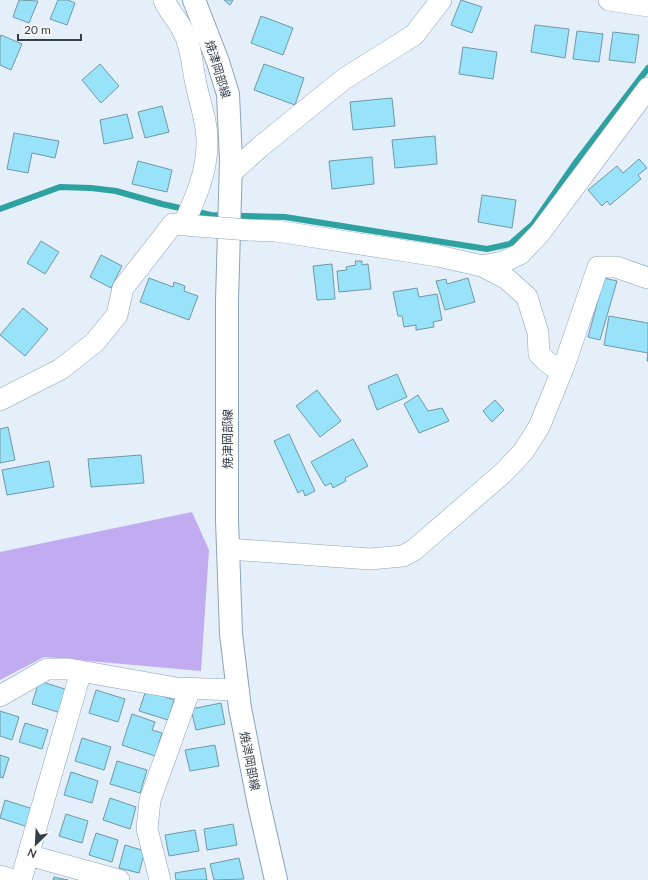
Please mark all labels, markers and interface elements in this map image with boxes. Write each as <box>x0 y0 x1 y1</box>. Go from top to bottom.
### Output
scale bar <box>18 16 81 42</box>
text: 20 m <box>24 22 51 37</box>
street label: 焼津岡部線 <box>202 38 234 100</box>
street label: 焼津岡部線 <box>220 409 235 469</box>
street label: 焼津岡部線 <box>237 730 263 792</box>
north arrow <box>16 824 56 864</box>
text: N <box>25 846 38 861</box>

